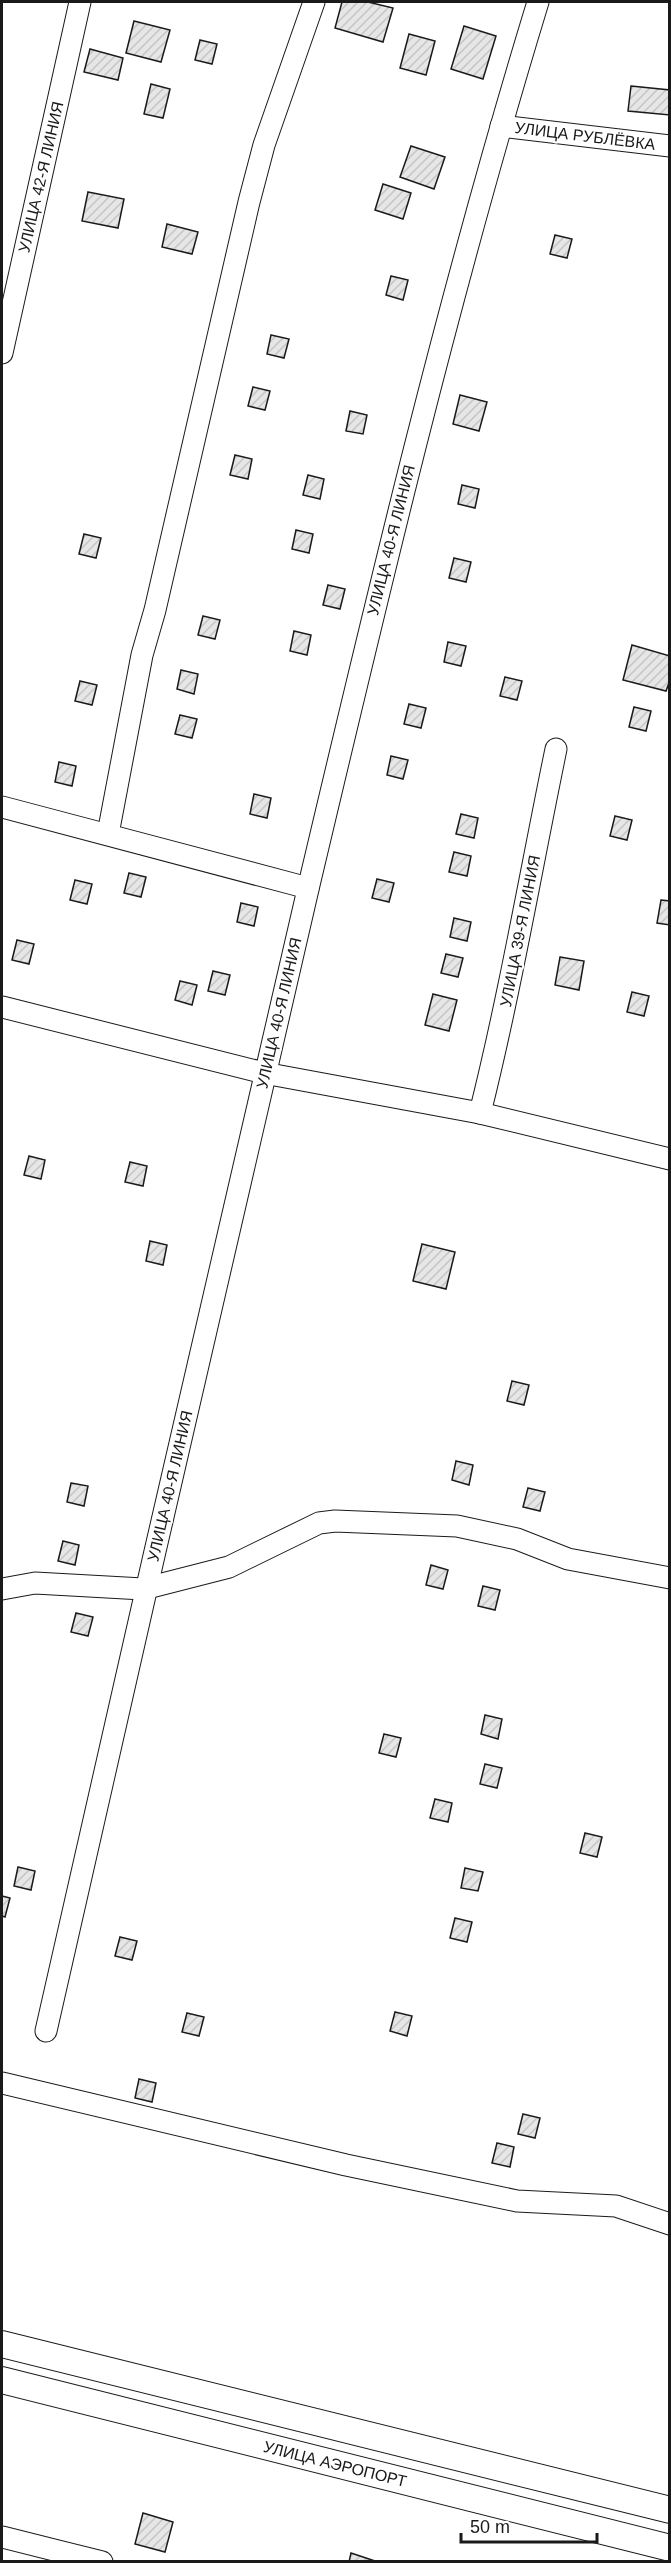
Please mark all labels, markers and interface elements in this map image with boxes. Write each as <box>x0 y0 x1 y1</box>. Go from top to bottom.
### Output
street label: УЛИЦА 42-Я ЛИНИЯ <box>15 100 67 254</box>
street label: УЛИЦА РУБЛЁВКА <box>514 119 657 153</box>
street label: УЛИЦА 40-Я ЛИНИЯ <box>364 463 418 617</box>
street label: УЛИЦА 39-Я ЛИНИЯ <box>497 854 543 1008</box>
street label: УЛИЦА 40-Я ЛИНИЯ <box>253 936 305 1090</box>
street label: УЛИЦА 40-Я ЛИНИЯ <box>144 1409 196 1563</box>
street label: УЛИЦА АЭРОПОРТ <box>262 2438 409 2490</box>
scale bar <box>461 2506 598 2544</box>
text: 50 m <box>470 2517 510 2537</box>

